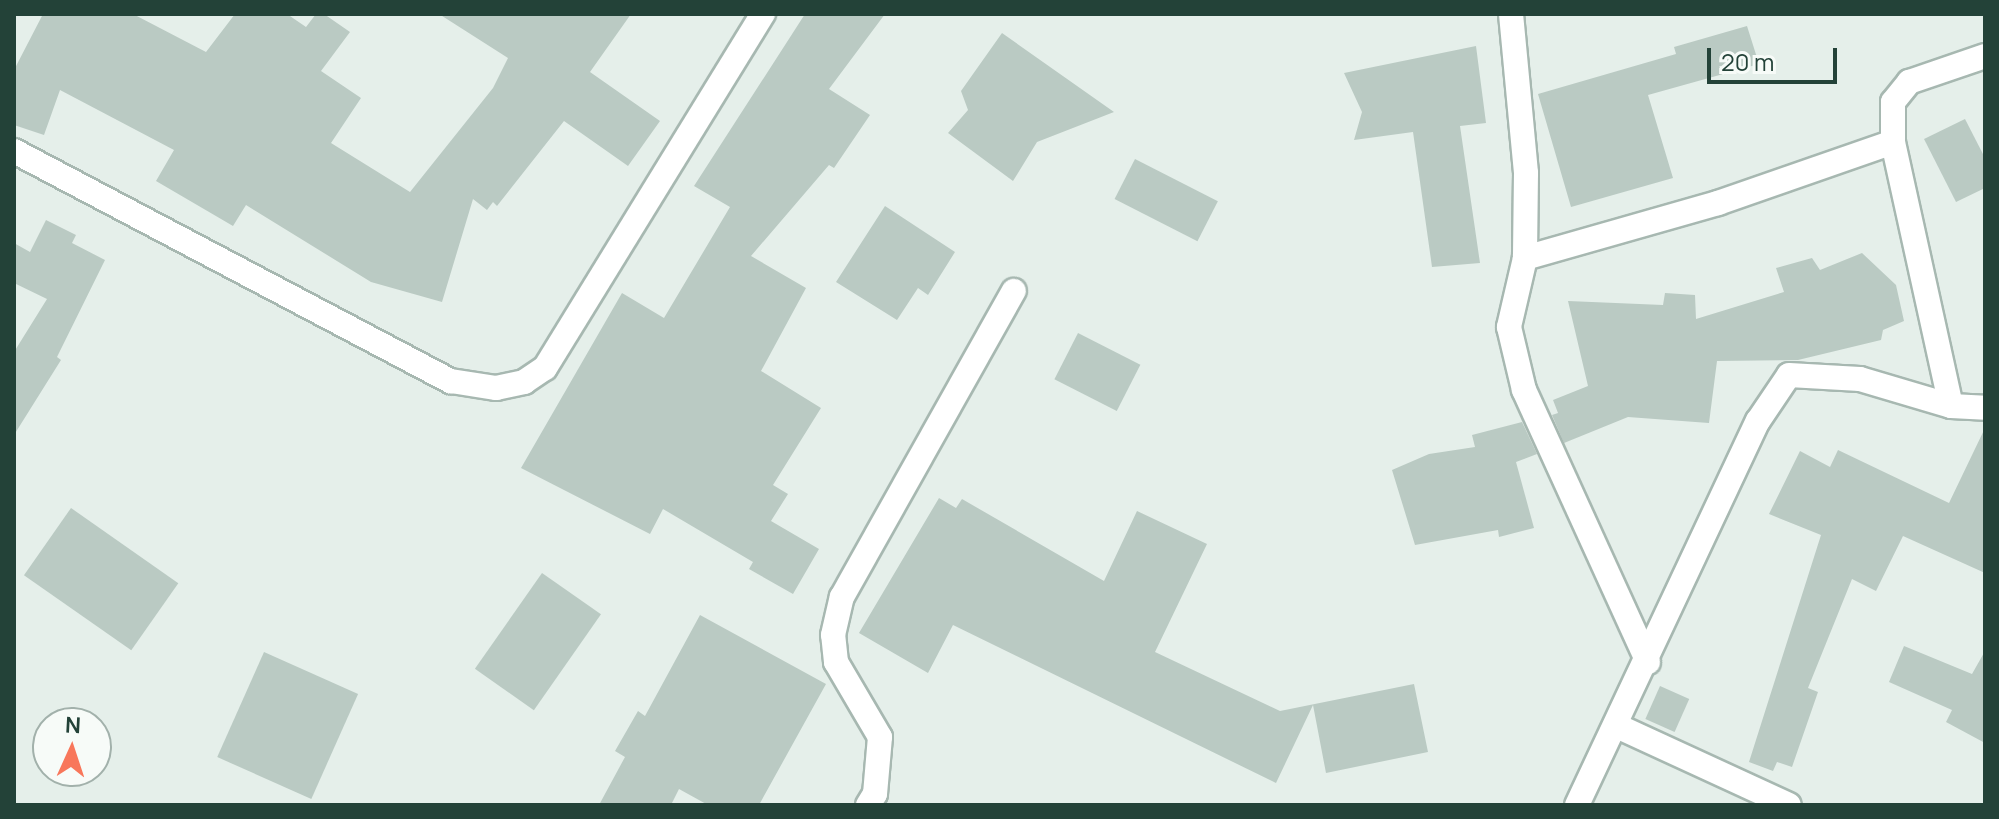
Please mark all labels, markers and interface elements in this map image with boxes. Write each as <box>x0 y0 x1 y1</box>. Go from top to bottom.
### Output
scale bar <box>1711 32 1841 82</box>
text: 20 m <box>1721 45 1774 78</box>
north arrow <box>32 707 112 787</box>
text: N <box>64 710 82 740</box>

